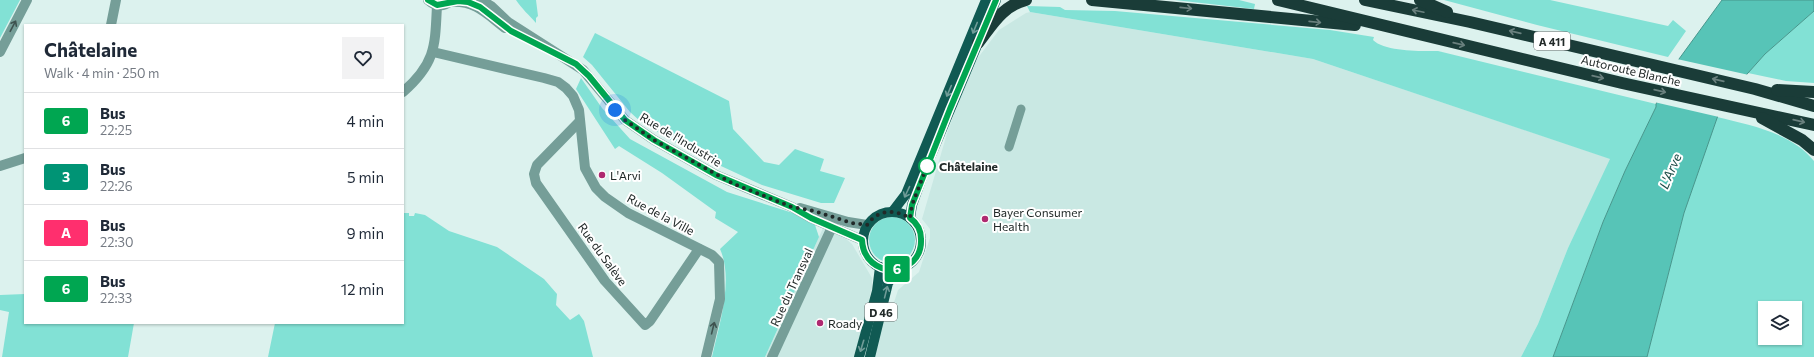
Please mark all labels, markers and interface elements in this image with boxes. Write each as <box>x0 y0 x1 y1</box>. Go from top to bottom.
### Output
one-way arrow <box>1179 5 1192 12</box>
one-way arrow <box>1412 7 1425 15</box>
one-way arrow <box>1309 18 1322 25</box>
one-way arrow <box>10 20 18 32</box>
one-way arrow <box>971 21 978 33</box>
one-way arrow <box>1508 28 1521 36</box>
road number: A 411 <box>1534 32 1570 50</box>
button: heart <box>342 37 384 79</box>
text: Châtelaine <box>44 38 137 61</box>
one-way arrow <box>1452 41 1465 48</box>
street label: Autoroute Blanche <box>1580 52 1682 88</box>
text: Walk · 4 min · 250 m <box>44 65 159 81</box>
one-way arrow <box>1591 73 1604 81</box>
one-way arrow <box>1711 75 1724 83</box>
one-way arrow <box>945 85 952 97</box>
one-way arrow <box>1654 88 1667 96</box>
your location <box>605 100 625 120</box>
text: Bus <box>100 104 125 122</box>
street label: Rue de l'Industrie <box>638 109 724 169</box>
text: 6 <box>62 112 70 129</box>
text: 4 min <box>347 112 384 130</box>
one-way arrow <box>1792 118 1805 126</box>
text: 22:25 <box>100 122 132 138</box>
water label: L'Arve <box>1655 151 1685 191</box>
marker: Châtelaine <box>918 157 936 175</box>
place label: Châtelaine <box>939 159 998 173</box>
text: Bus <box>100 160 125 178</box>
text: 3 <box>62 168 70 185</box>
text: 5 min <box>347 168 384 186</box>
place label: L'Arvi <box>610 168 641 182</box>
marker: L'Arvi <box>597 170 607 180</box>
text: 22:26 <box>100 178 133 194</box>
one-way arrow <box>903 185 910 197</box>
street label: Rue de la Ville <box>625 190 697 238</box>
place label: Bayer Consumer Health <box>993 205 1083 233</box>
marker: Bayer Consumer Health <box>980 214 990 224</box>
text: Bus <box>100 216 125 234</box>
street label: Rue du Salève <box>576 220 630 288</box>
text: A <box>61 224 71 241</box>
text: 9 min <box>346 224 384 242</box>
text: 22:30 <box>100 234 133 250</box>
street label: Rue du Transval <box>767 246 815 328</box>
line badge: 6 <box>884 256 910 282</box>
text: 6 <box>893 260 901 277</box>
text: Bus <box>100 272 125 290</box>
text: 6 <box>62 280 70 297</box>
text: 12 min <box>341 280 384 298</box>
one-way arrow <box>882 286 890 299</box>
text: 22:33 <box>100 290 132 306</box>
map controls <box>1758 301 1802 345</box>
button: layers <box>1758 301 1802 345</box>
road number: D 46 <box>865 303 897 321</box>
place label: Roady <box>828 316 862 330</box>
marker: Roady <box>815 318 825 328</box>
one-way arrow <box>710 322 717 335</box>
one-way arrow <box>858 339 865 352</box>

